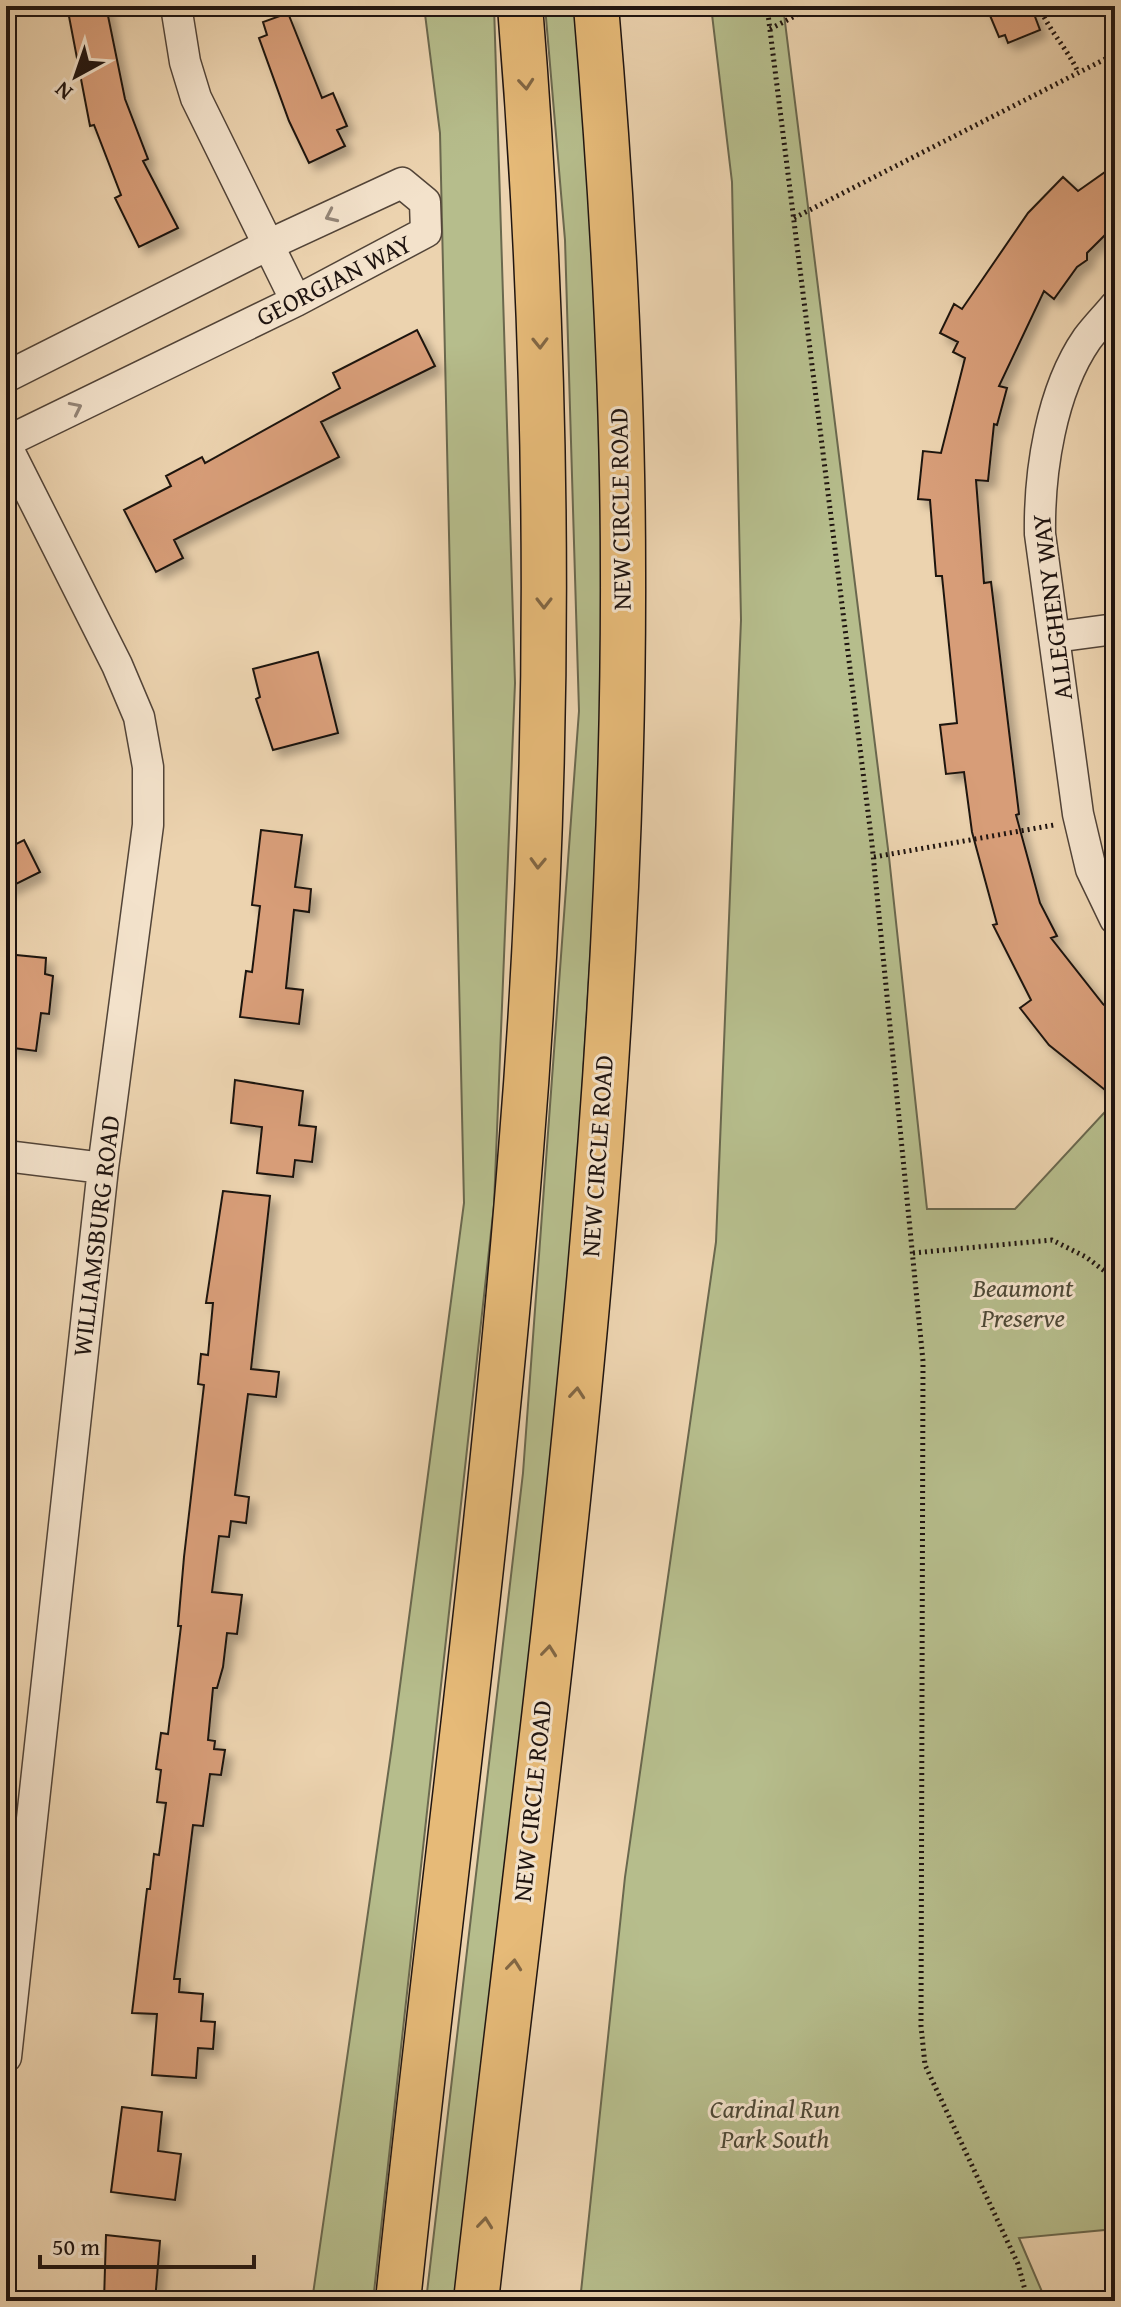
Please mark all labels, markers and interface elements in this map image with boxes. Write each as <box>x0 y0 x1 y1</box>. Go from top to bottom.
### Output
north arrow <box>36 36 116 116</box>
text: N <box>47 74 79 108</box>
one-way arrow <box>518 78 535 91</box>
one-way arrow <box>325 206 340 222</box>
street label: GEORGIAN WAY <box>249 223 419 336</box>
one-way arrow <box>531 337 548 350</box>
one-way arrow <box>68 402 83 418</box>
street label: NEW CIRCLE ROAD <box>598 408 641 610</box>
street label: ALLEGHENY WAY <box>1021 511 1082 702</box>
one-way arrow <box>535 597 553 610</box>
one-way arrow <box>529 857 546 870</box>
street label: NEW CIRCLE ROAD <box>570 1054 623 1258</box>
street label: WILLIAMSBURG ROAD <box>61 1113 130 1359</box>
park label: Beaumont Preserve <box>972 1268 1074 1337</box>
one-way arrow <box>569 1386 586 1399</box>
one-way arrow <box>540 1644 557 1657</box>
street label: NEW CIRCLE ROAD <box>502 1698 561 1904</box>
one-way arrow <box>505 1958 522 1971</box>
park label: Cardinal Run Park South <box>710 2089 840 2158</box>
one-way arrow <box>477 2217 494 2230</box>
scale bar <box>40 2219 254 2269</box>
text: 50 m <box>52 2229 100 2264</box>

